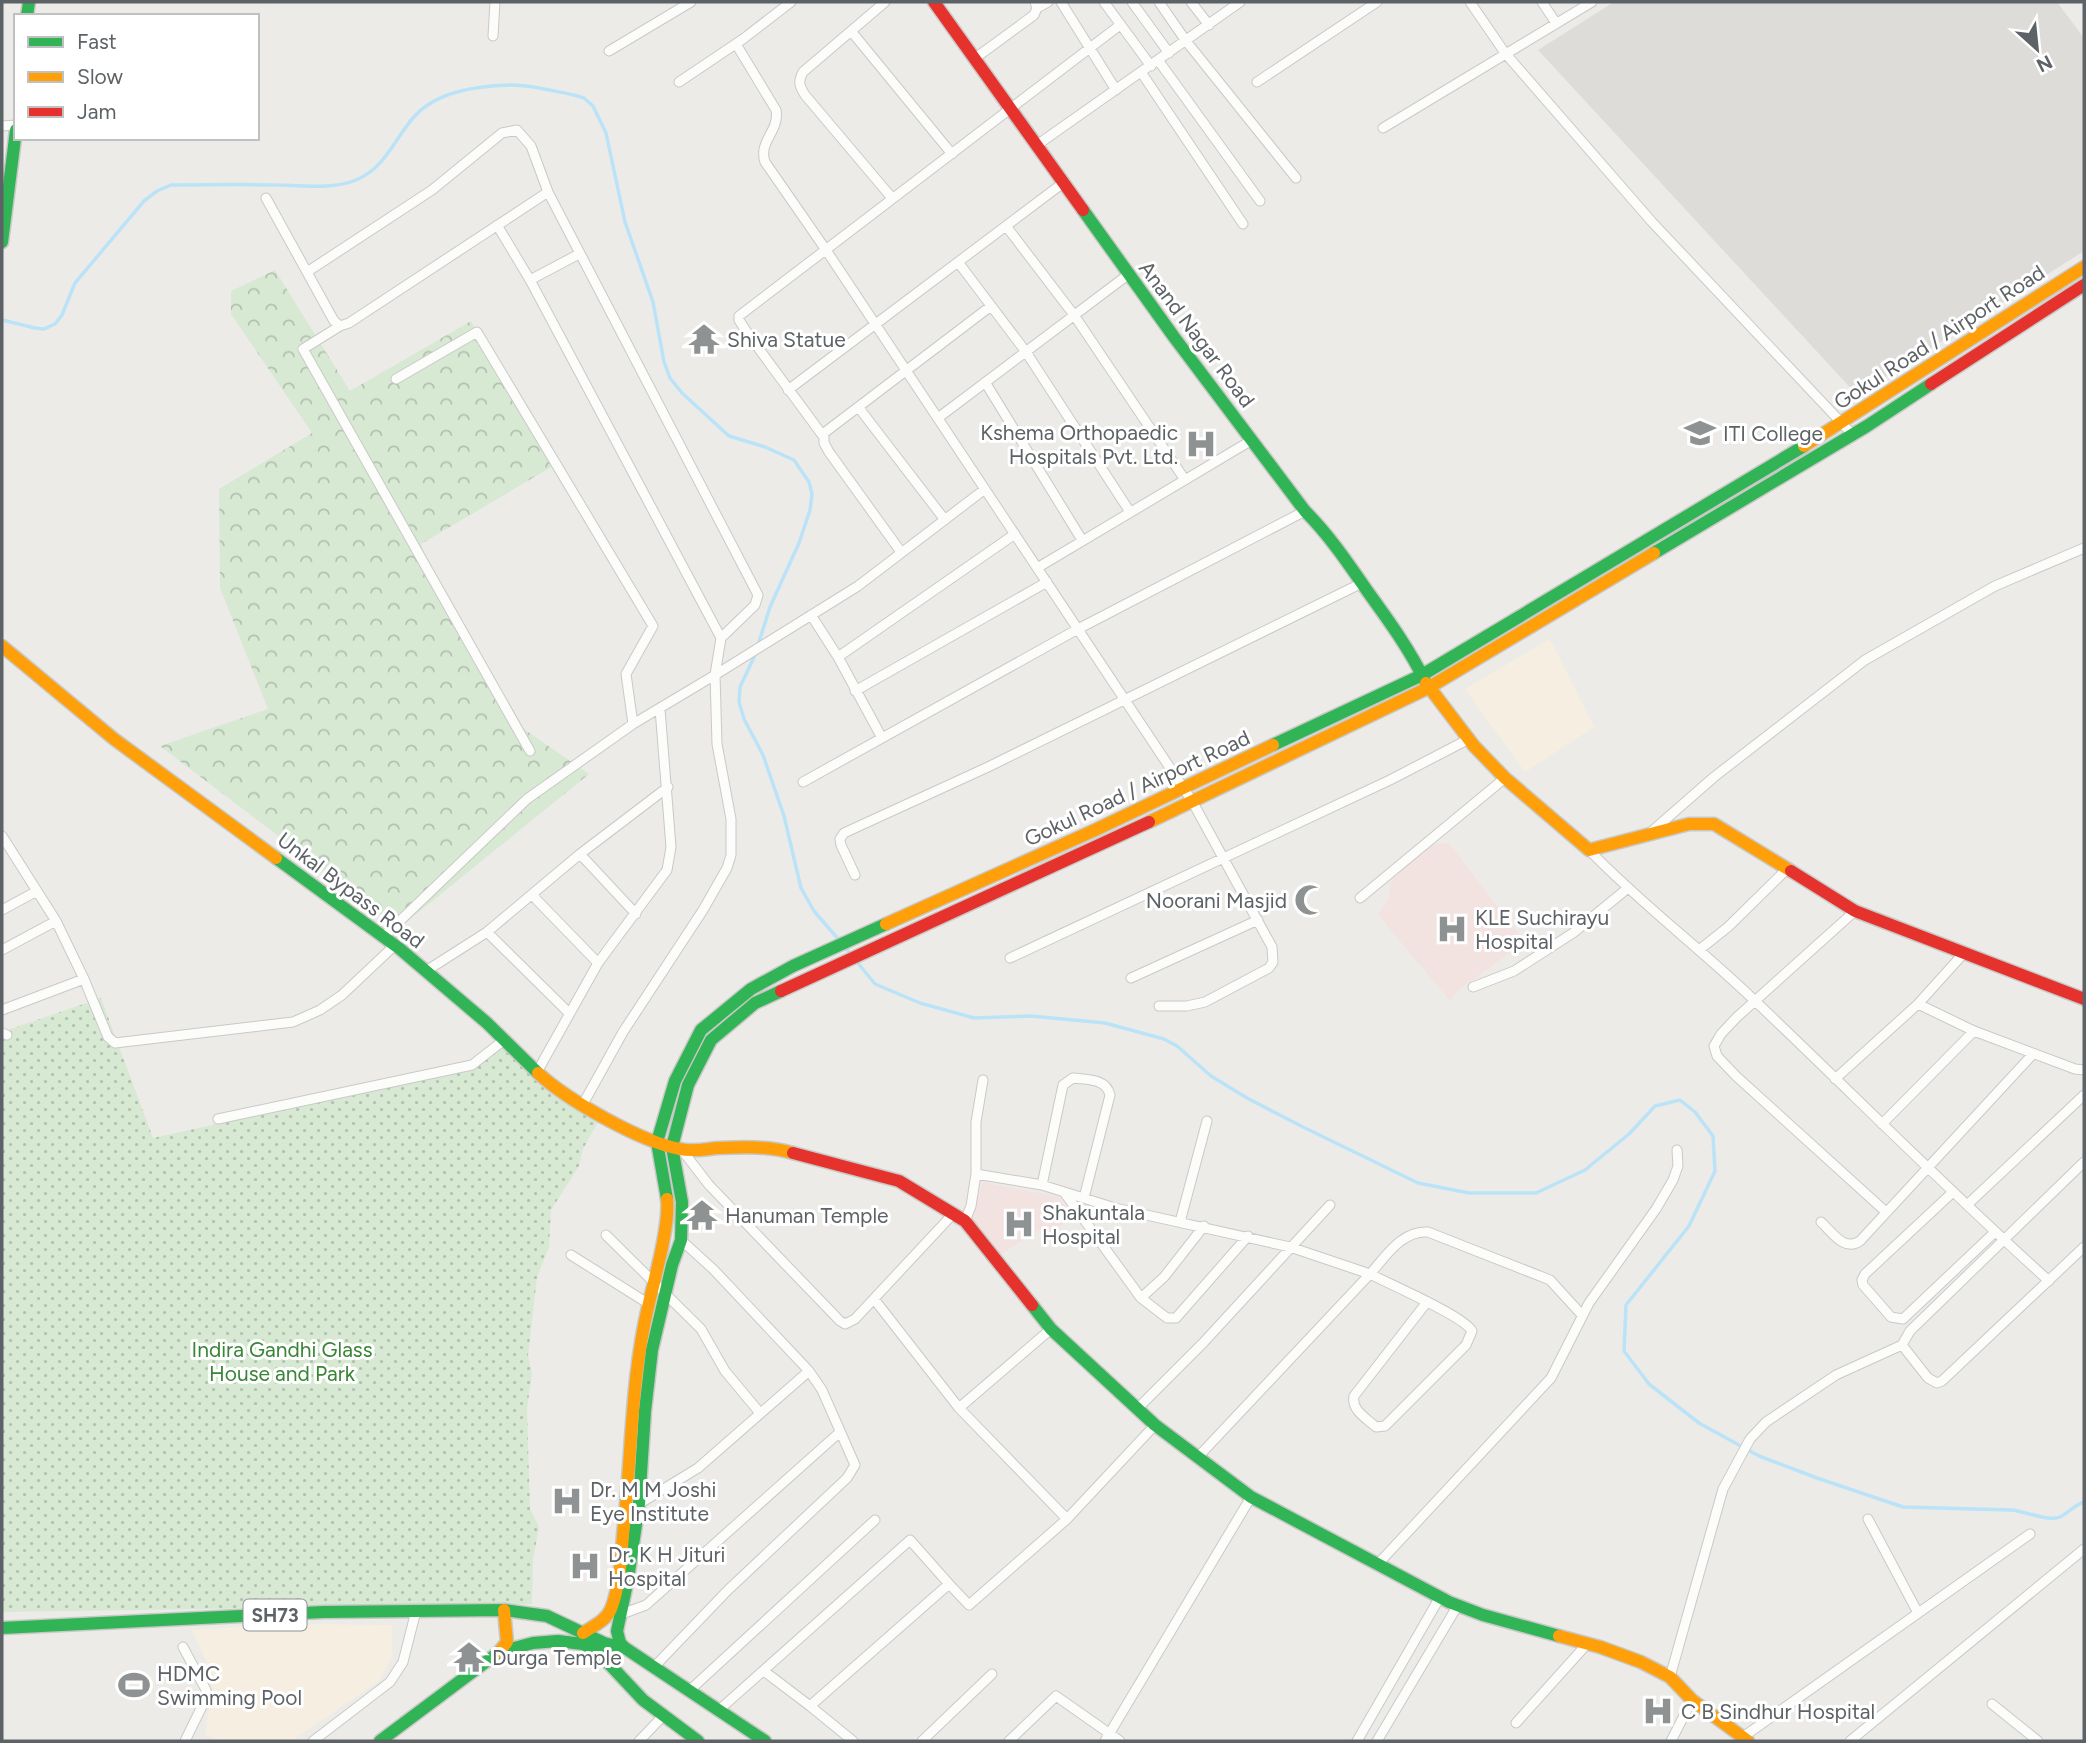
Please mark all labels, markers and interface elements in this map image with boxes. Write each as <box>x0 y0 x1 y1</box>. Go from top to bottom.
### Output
legend <box>14 14 259 140</box>
north arrow <box>2002 14 2072 84</box>
text: Fast <box>77 29 117 54</box>
text: N <box>2033 50 2056 77</box>
text: Slow <box>77 64 123 89</box>
text: Jam <box>77 99 116 124</box>
street label: Anand Nagar Road <box>1134 256 1260 412</box>
street label: Gokul Road / Airport Road <box>1829 260 2049 414</box>
temple icon: Shiva Statue <box>687 322 721 356</box>
place label: Shiva Statue <box>727 327 846 352</box>
school or university icon: ITI College <box>1683 416 1717 450</box>
place label: Kshema Orthopaedic Hospitals Pvt. Ltd. <box>980 420 1178 469</box>
place label: ITI College <box>1723 421 1823 446</box>
hospital icon: Kshema Orthopaedic Hospitals Pvt. Ltd. <box>1184 427 1218 461</box>
street label: Gokul Road / Airport Road <box>1020 725 1254 851</box>
street label: Unkal Bypass Road <box>273 827 429 953</box>
mosque icon: Noorani Masjid <box>1293 883 1327 917</box>
place label: Noorani Masjid <box>1146 888 1287 913</box>
place label: KLE Suchirayu Hospital <box>1475 905 1609 954</box>
hospital icon: KLE Suchirayu Hospital <box>1435 912 1469 946</box>
temple icon: Hanuman Temple <box>685 1198 719 1232</box>
place label: Shakuntala Hospital <box>1042 1200 1145 1249</box>
place label: Hanuman Temple <box>725 1203 889 1228</box>
hospital icon: Shakuntala Hospital <box>1002 1207 1036 1241</box>
park label: Indira Gandhi Glass House and Park <box>192 1337 372 1386</box>
place label: Dr. M M Joshi Eye Institute <box>590 1477 716 1526</box>
hospital icon: Dr. M M Joshi Eye Institute <box>550 1484 584 1518</box>
place label: Dr. K H Jituri Hospital <box>608 1542 725 1591</box>
hospital icon: Dr. K H Jituri Hospital <box>568 1549 602 1583</box>
road number: SH73 <box>244 1600 306 1630</box>
temple icon: Durga Temple <box>452 1640 486 1674</box>
place label: Durga Temple <box>492 1645 622 1670</box>
place label: HDMC Swimming Pool <box>157 1661 302 1710</box>
sports icon: HDMC Swimming Pool <box>117 1668 151 1702</box>
hospital icon: C B Sindhur Hospital <box>1641 1694 1675 1728</box>
place label: C B Sindhur Hospital <box>1681 1699 1875 1724</box>

